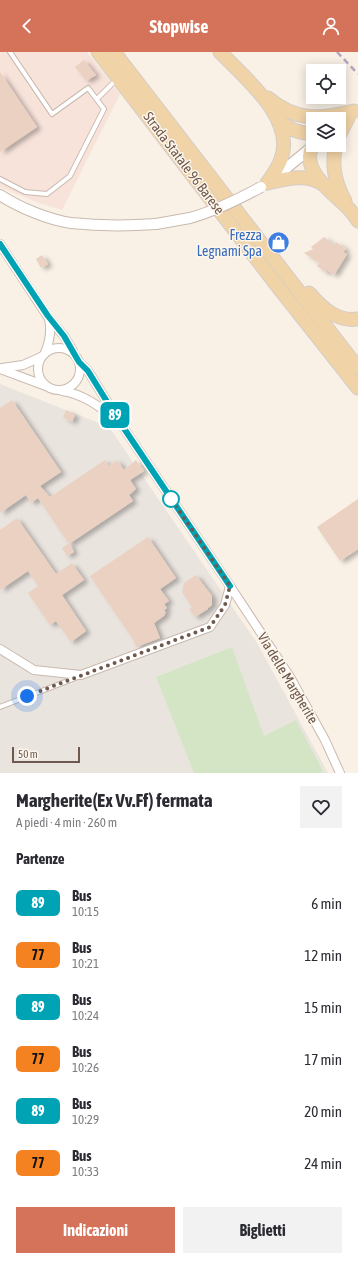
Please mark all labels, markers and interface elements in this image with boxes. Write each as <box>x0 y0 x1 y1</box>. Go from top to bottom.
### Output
icon: back <box>16 15 38 37</box>
icon: person <box>320 15 342 37</box>
text: Stopwise <box>150 16 208 37</box>
map controls <box>306 64 346 152</box>
button: locate <box>306 64 346 104</box>
street label: Strada Statale 96 Barese <box>140 109 228 217</box>
button: layers <box>306 112 346 152</box>
place label: Frezza Legnami Spa <box>197 227 262 259</box>
shop icon: Frezza Legnami Spa <box>265 230 291 256</box>
line badge: 89 <box>97 402 133 428</box>
text: 89 <box>108 407 122 423</box>
unlabelled marker <box>162 490 180 508</box>
street label: Via delle Margherite <box>255 630 321 726</box>
your location <box>17 686 37 706</box>
scale bar <box>12 745 80 764</box>
text: 50 m <box>18 748 38 760</box>
button: heart <box>300 786 342 828</box>
text: Margherite(Ex Vv.Ff) fermata <box>16 789 213 811</box>
text: A piedi · 4 min · 260 m <box>16 815 117 830</box>
text: Partenze <box>16 850 65 867</box>
text: Bus <box>72 887 92 904</box>
text: 89 <box>31 895 45 911</box>
text: 6 min <box>311 895 342 912</box>
text: 10:15 <box>72 904 99 919</box>
text: Bus <box>72 939 92 956</box>
text: 77 <box>31 947 45 963</box>
text: 12 min <box>304 947 342 964</box>
text: 10:21 <box>72 956 99 971</box>
text: Bus <box>72 991 92 1008</box>
text: 89 <box>31 999 45 1015</box>
text: 15 min <box>304 999 342 1016</box>
text: 10:24 <box>72 1008 99 1023</box>
text: Bus <box>72 1043 92 1060</box>
text: 77 <box>31 1051 45 1067</box>
text: 17 min <box>304 1051 342 1068</box>
text: 10:26 <box>72 1060 99 1075</box>
text: Bus <box>72 1095 92 1112</box>
text: 89 <box>31 1103 45 1119</box>
text: 20 min <box>304 1103 342 1120</box>
text: 10:29 <box>72 1112 99 1127</box>
text: Bus <box>72 1147 92 1164</box>
text: 77 <box>31 1155 45 1171</box>
text: 24 min <box>304 1155 342 1172</box>
text: 10:33 <box>72 1164 99 1179</box>
button: Indicazioni <box>16 1207 175 1253</box>
button: Biglietti <box>183 1207 342 1253</box>

